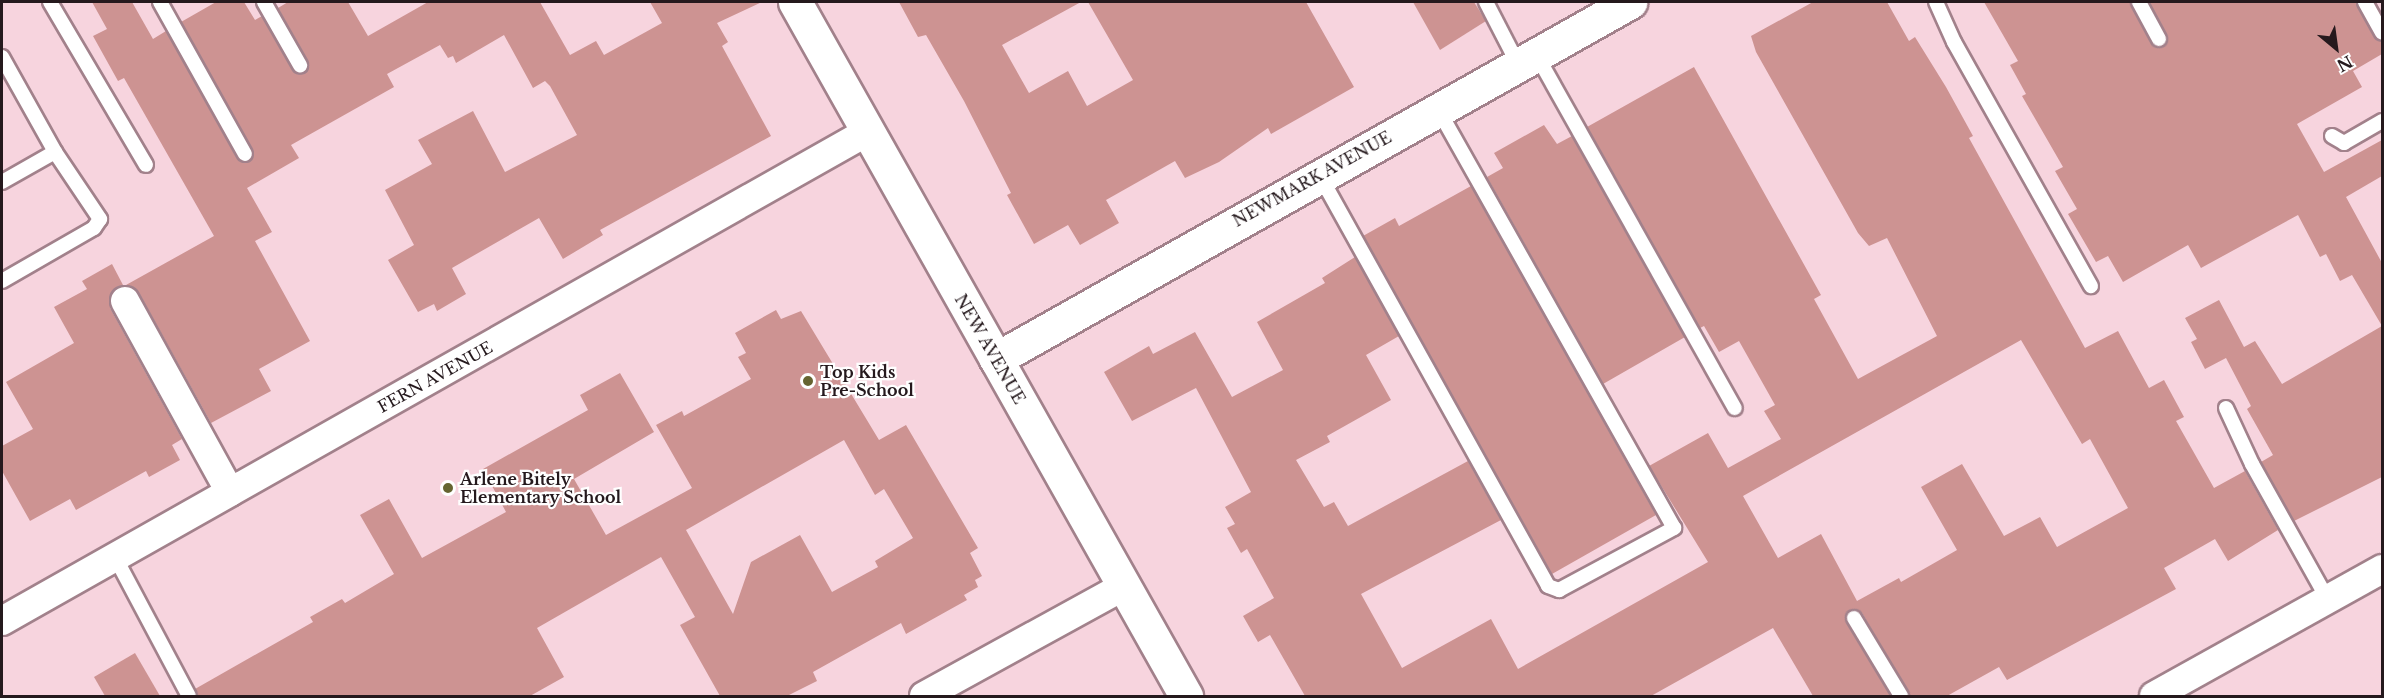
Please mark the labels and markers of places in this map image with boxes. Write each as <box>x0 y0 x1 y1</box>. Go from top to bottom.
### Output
place label: Top Kids Pre-School <box>820 362 914 400</box>
marker: Top Kids Pre-School <box>801 374 815 388</box>
place label: Arlene Bitely Elementary School <box>460 469 622 507</box>
marker: Arlene Bitely Elementary School <box>441 481 455 495</box>

